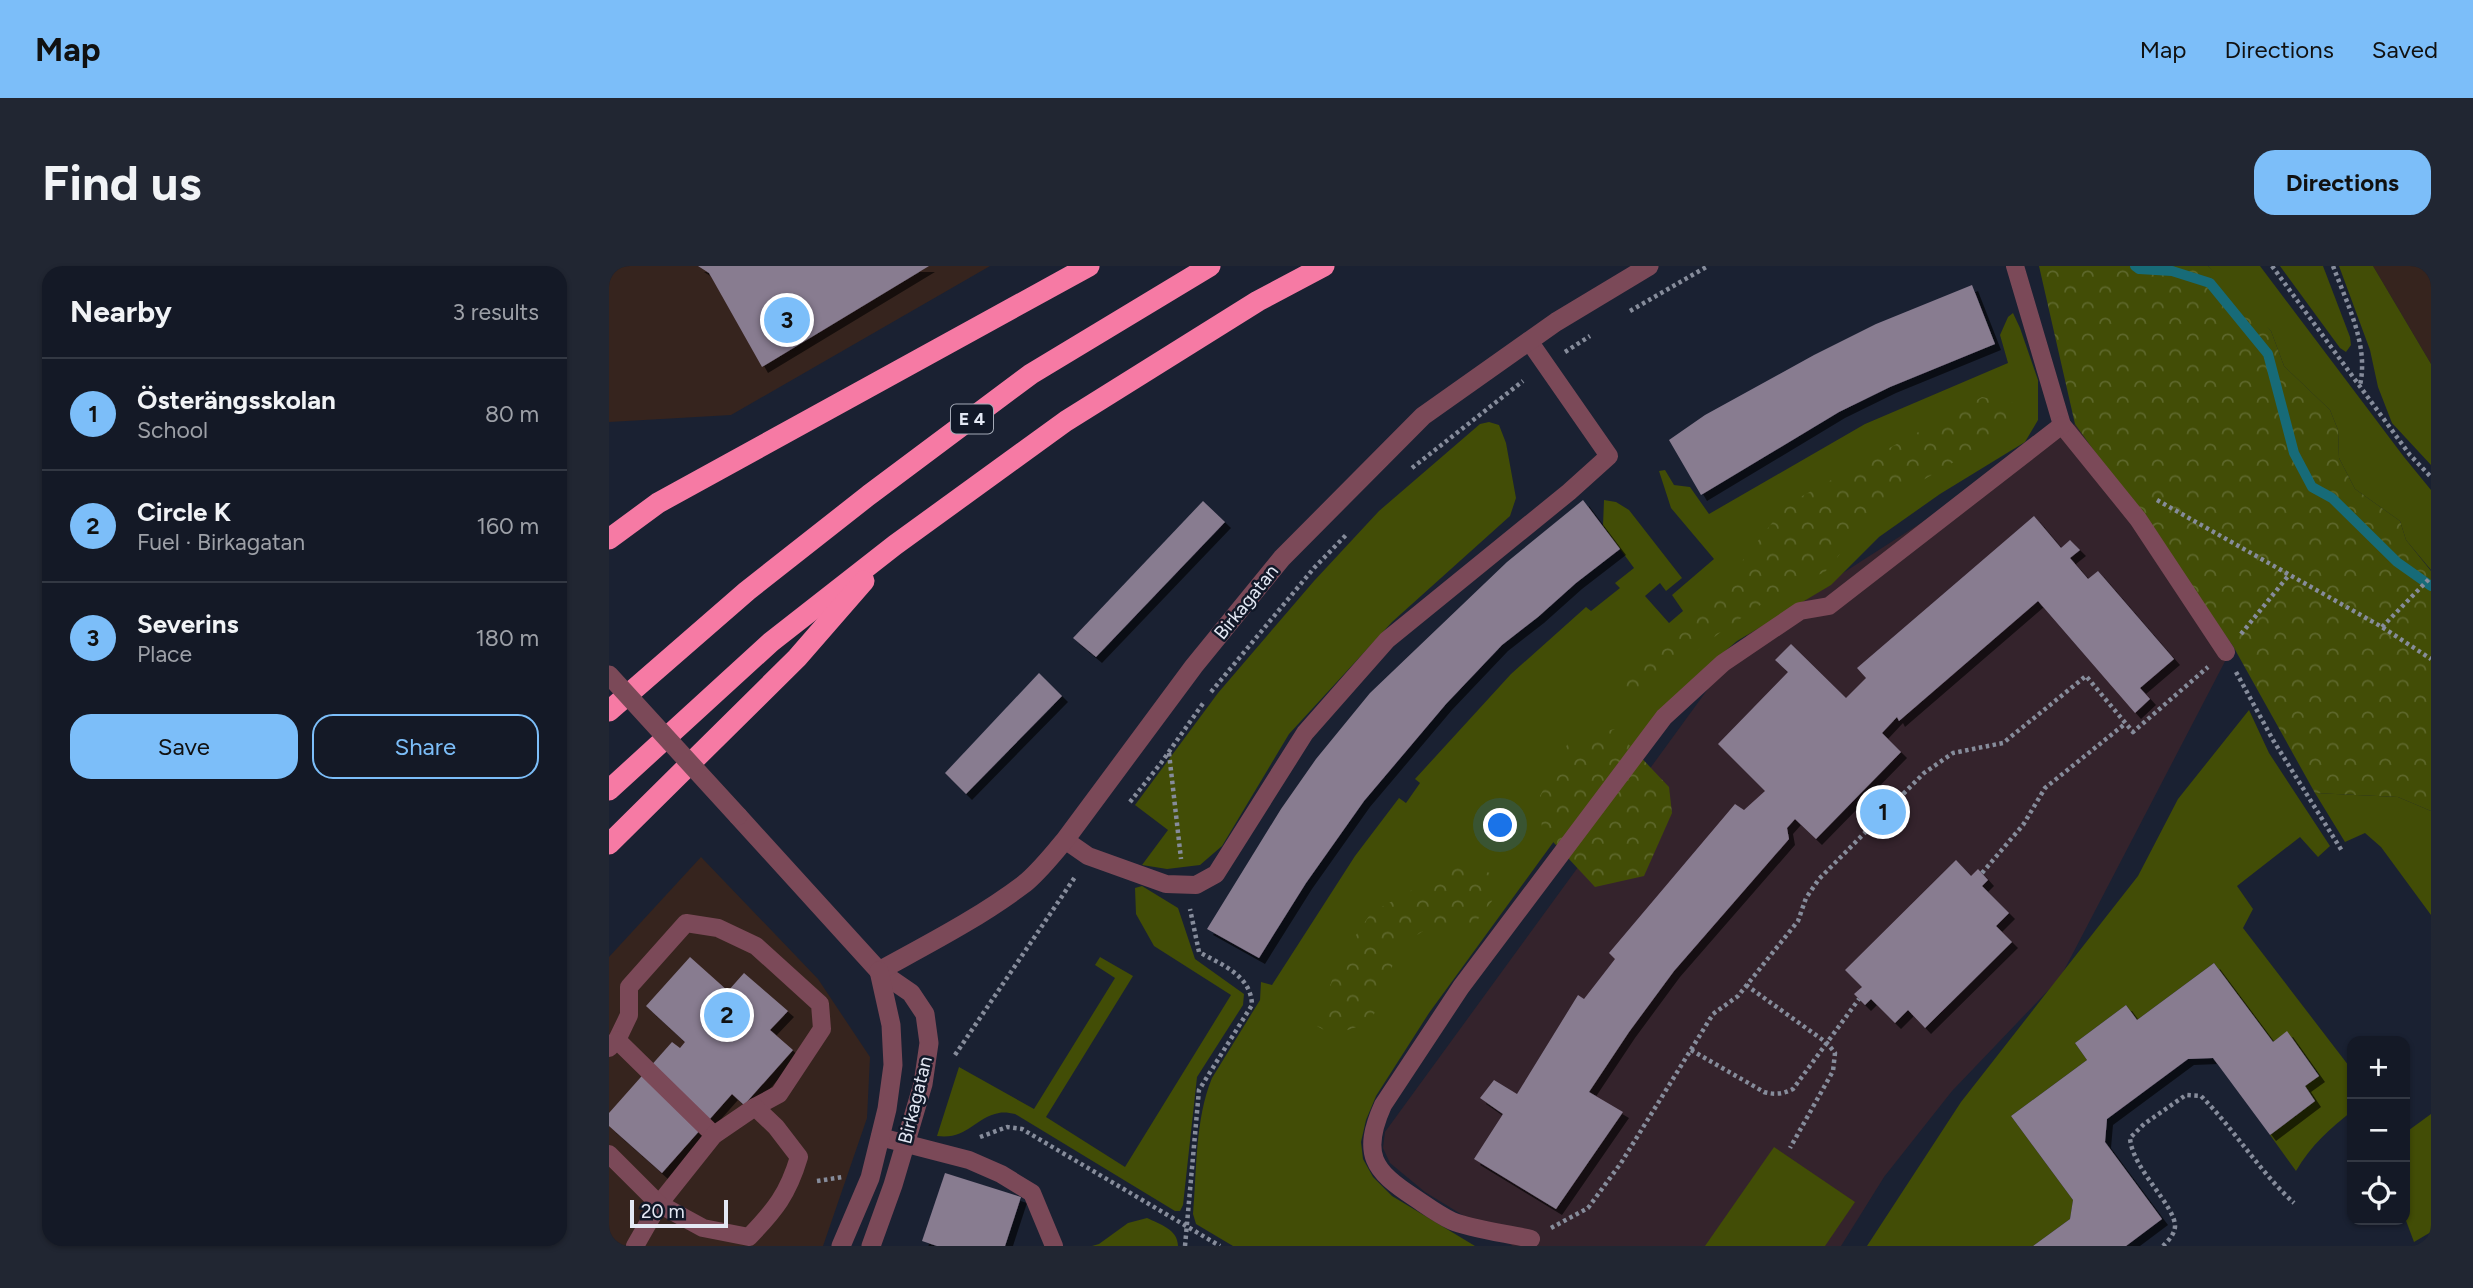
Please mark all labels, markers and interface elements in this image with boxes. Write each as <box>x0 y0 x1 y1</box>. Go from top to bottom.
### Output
text: Map <box>35 30 101 69</box>
text: Map <box>2140 35 2186 64</box>
text: Directions <box>2224 35 2334 64</box>
text: Saved <box>2372 35 2438 64</box>
button: Directions <box>2254 150 2431 215</box>
text: Find us <box>42 153 201 212</box>
text: Nearby <box>70 293 172 330</box>
pin: 3 <box>764 294 810 346</box>
text: 3 results <box>452 298 539 326</box>
text: Österängsskolan <box>137 384 336 416</box>
text: 1 <box>88 400 98 428</box>
text: 80 m <box>485 400 539 428</box>
road number: E 4 <box>951 404 993 434</box>
text: School <box>137 416 208 444</box>
text: Circle K <box>137 496 231 528</box>
text: 2 <box>86 512 100 540</box>
text: 160 m <box>476 512 539 540</box>
text: Fuel · Birkagatan <box>137 528 305 556</box>
street label: Birkagatan <box>1209 560 1283 644</box>
text: Severins <box>137 608 239 640</box>
text: 3 <box>87 624 99 652</box>
text: 180 m <box>475 624 539 652</box>
text: Place <box>137 640 192 668</box>
button: Save <box>70 714 298 779</box>
button: Share <box>312 714 539 779</box>
pin: 1 <box>1860 786 1906 838</box>
your location <box>1483 808 1517 842</box>
pin: 2 <box>704 989 750 1041</box>
map controls <box>2347 1036 2410 1225</box>
button: + <box>2347 1036 2410 1099</box>
street label: Birkagatan <box>893 1054 937 1146</box>
button: − <box>2347 1099 2410 1162</box>
button: locate <box>2347 1162 2410 1225</box>
scale bar <box>630 1197 728 1229</box>
text: 20 m <box>641 1200 685 1223</box>

